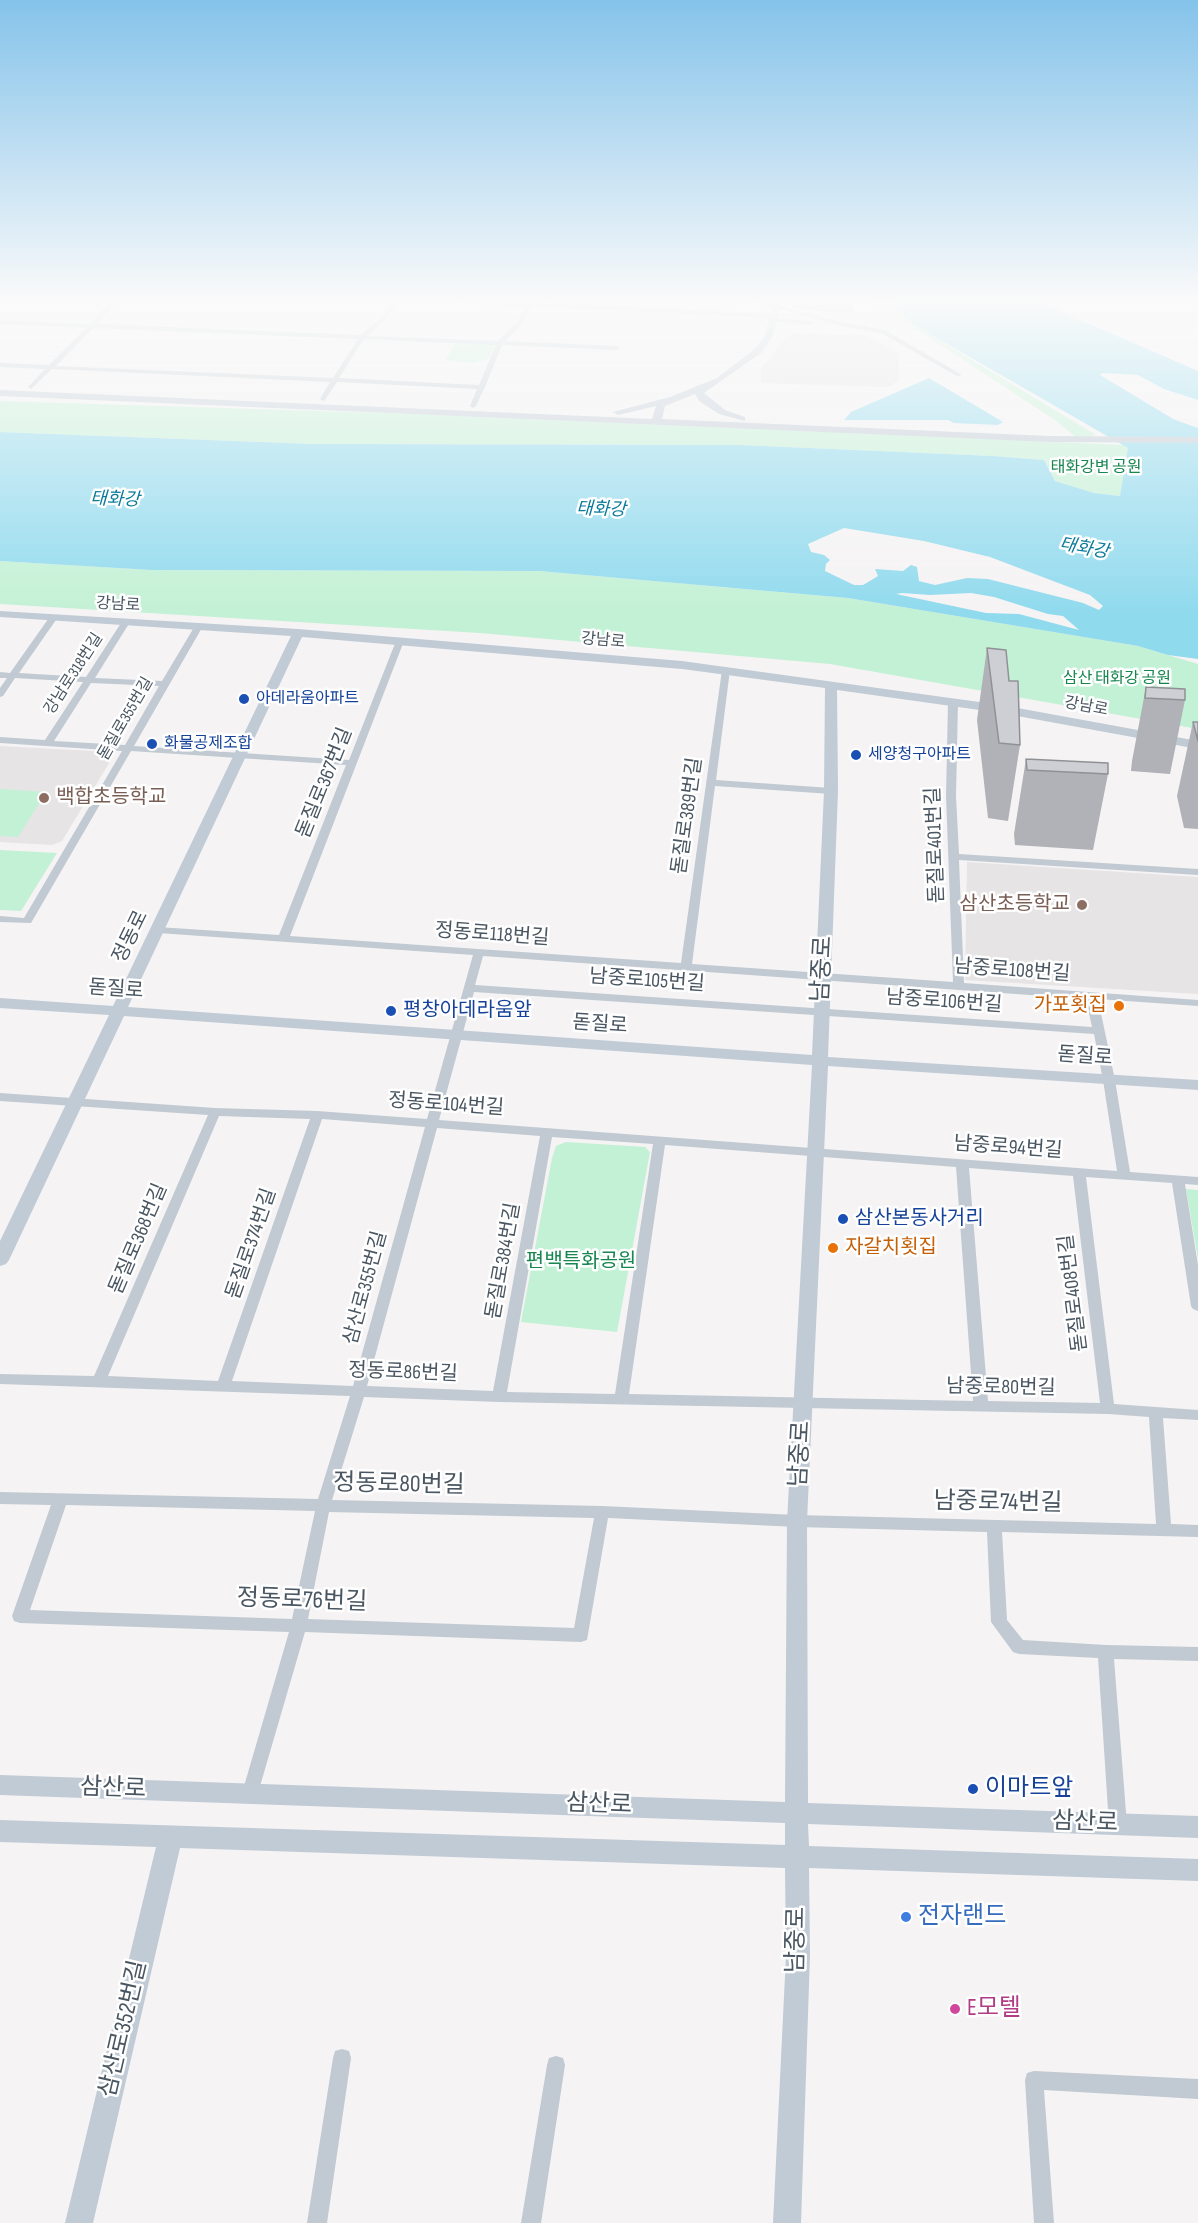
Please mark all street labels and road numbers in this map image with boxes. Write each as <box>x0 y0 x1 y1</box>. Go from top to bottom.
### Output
street label: 강남로 <box>95 594 141 616</box>
street label: 강남로318번길 <box>41 630 107 718</box>
street label: 강남로 <box>580 630 626 652</box>
street label: 돋질로355번길 <box>94 674 158 764</box>
street label: 강남로 <box>1062 693 1110 721</box>
street label: 돋질로367번길 <box>292 724 358 842</box>
street label: 돋질로389번길 <box>668 756 708 876</box>
street label: 돋질로401번길 <box>922 786 950 904</box>
street label: 정동로 <box>108 907 154 967</box>
street label: 정동로118번길 <box>434 919 550 951</box>
street label: 남중로 <box>807 935 839 1003</box>
street label: 남중로108번길 <box>953 955 1071 987</box>
street label: 남중로105번길 <box>588 965 706 997</box>
street label: 돋질로 <box>88 976 144 1004</box>
street label: 남중로106번길 <box>885 986 1003 1018</box>
street label: 돋질로 <box>572 1011 628 1039</box>
street label: 돋질로 <box>1057 1043 1113 1071</box>
street label: 정동로104번길 <box>387 1089 505 1121</box>
street label: 남중로94번길 <box>953 1132 1063 1164</box>
street label: 돋질로368번길 <box>105 1180 173 1298</box>
street label: 돋질로374번길 <box>222 1185 282 1303</box>
street label: 돋질로384번길 <box>482 1201 526 1321</box>
street label: 삼산로355번길 <box>339 1229 393 1347</box>
street label: 돋질로408번길 <box>1055 1233 1093 1353</box>
street label: 정동로86번길 <box>348 1359 458 1387</box>
street label: 남중로80번길 <box>946 1375 1056 1401</box>
street label: 남중로 <box>785 1420 817 1488</box>
street label: 정동로80번길 <box>333 1469 465 1501</box>
street label: 남중로74번길 <box>933 1487 1063 1519</box>
street label: 정동로76번길 <box>236 1584 368 1618</box>
street label: 삼산로 <box>79 1773 147 1805</box>
street label: 삼산로 <box>565 1789 633 1821</box>
street label: 삼산로 <box>1051 1807 1119 1839</box>
street label: 남중로 <box>782 1907 812 1973</box>
street label: 삼산로352번길 <box>94 1958 154 2100</box>

